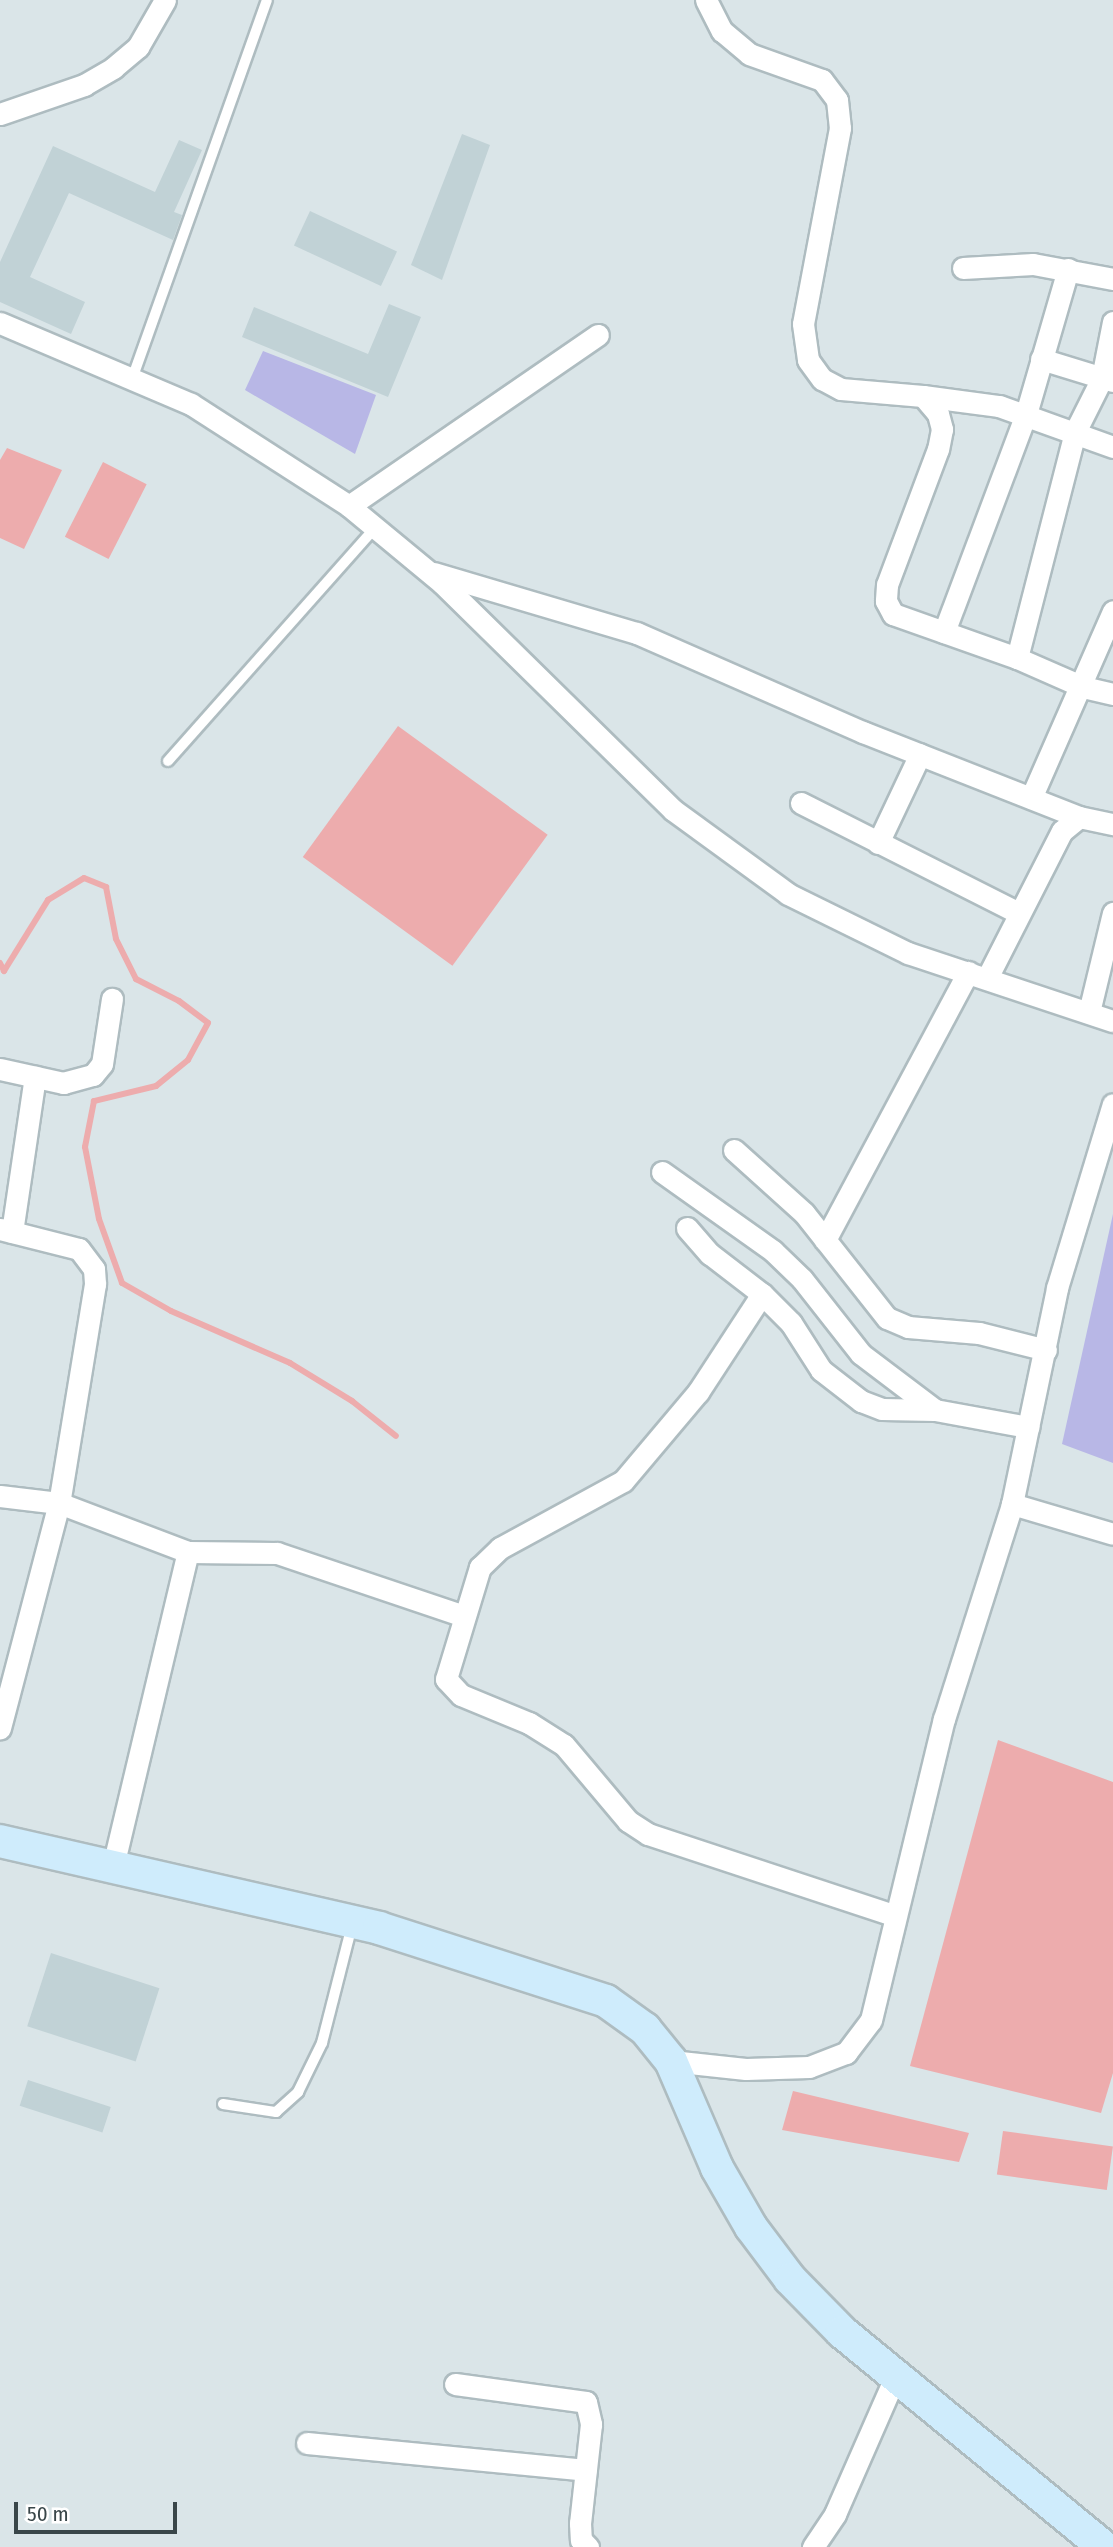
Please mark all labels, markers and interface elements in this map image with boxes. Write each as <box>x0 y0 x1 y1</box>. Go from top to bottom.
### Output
scale bar <box>18 2488 180 2532</box>
text: 50 m <box>27 2501 69 2527</box>

